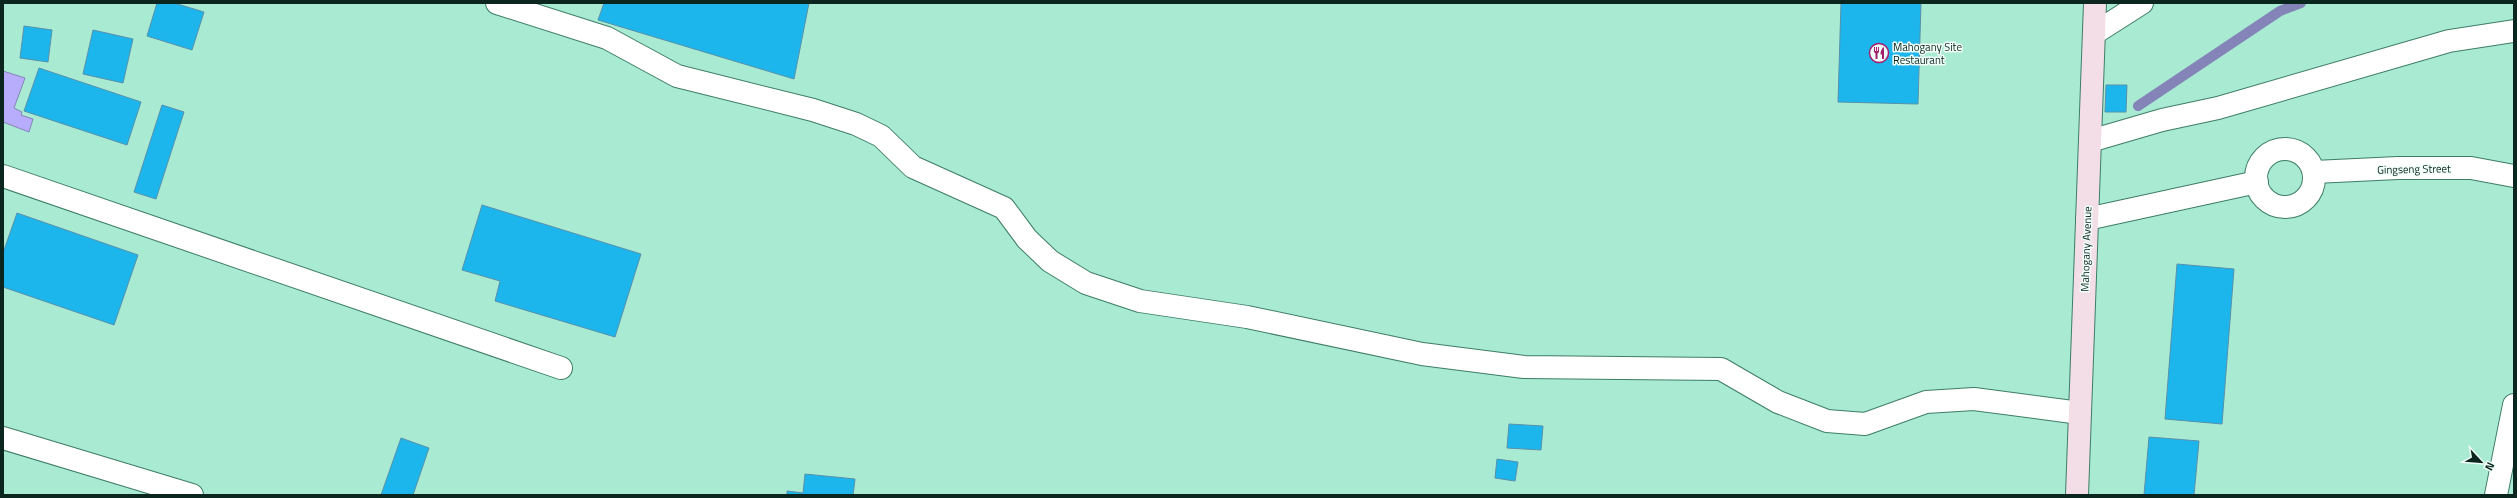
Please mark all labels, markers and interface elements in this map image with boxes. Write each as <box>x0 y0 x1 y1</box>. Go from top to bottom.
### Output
place label: Mahogany Site Restaurant <box>1893 39 1962 68</box>
restaurant icon: Mahogany Site Restaurant <box>1868 42 1890 64</box>
street label: Gingseng Street <box>2377 160 2451 178</box>
street label: Mahogany Avenue <box>2077 206 2096 292</box>
north arrow <box>2461 442 2501 482</box>
text: N <box>2481 459 2499 473</box>

